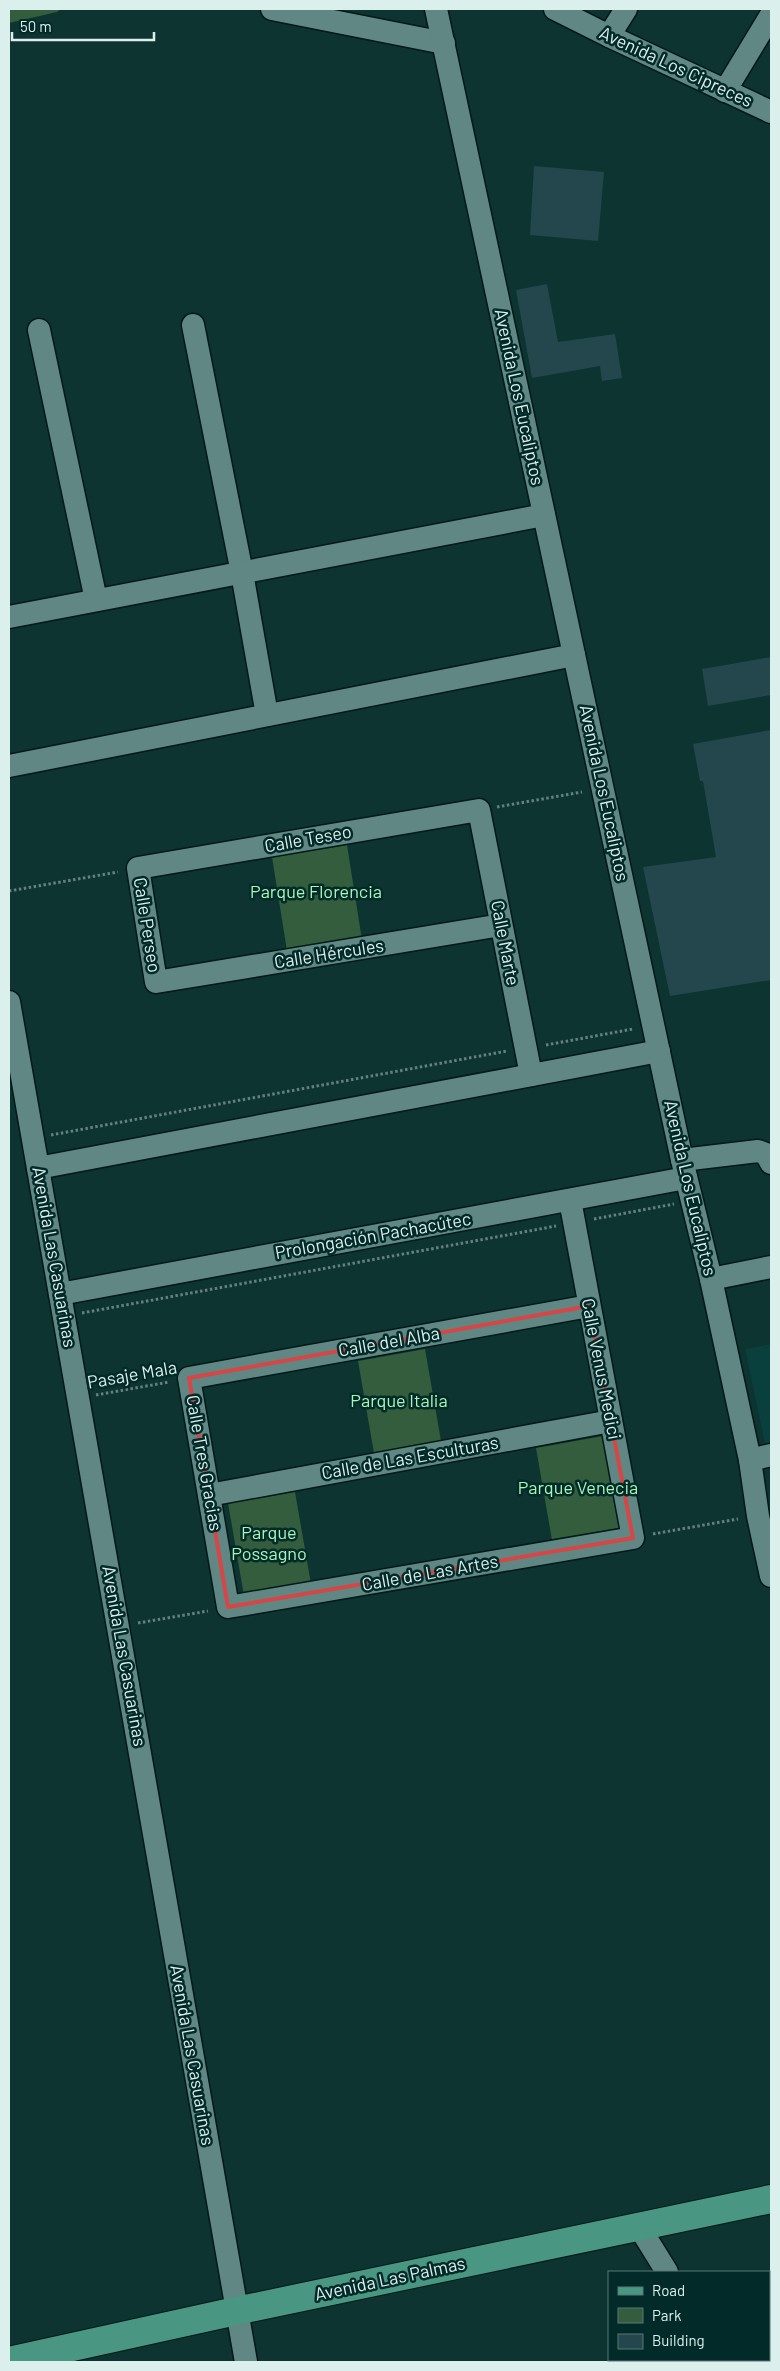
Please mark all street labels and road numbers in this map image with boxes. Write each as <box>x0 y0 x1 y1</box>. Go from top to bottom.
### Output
street label: Avenida Los Cipreces <box>596 21 756 111</box>
street label: Avenida Los Eucaliptos <box>491 306 549 487</box>
street label: Avenida Los Eucaliptos <box>576 702 634 883</box>
street label: Calle Teseo <box>263 820 353 856</box>
street label: Calle Perseo <box>130 876 166 974</box>
street label: Calle Marte <box>487 898 525 987</box>
street label: Calle Hércules <box>273 934 385 973</box>
street label: Avenida Los Eucaliptos <box>660 1098 722 1278</box>
street label: Avenida Las Casuarinas <box>28 1165 82 1349</box>
street label: Prolongación Pachacútec <box>273 1207 473 1263</box>
street label: Calle Venus Medici <box>578 1296 626 1441</box>
street label: Calle del Alba <box>336 1321 441 1361</box>
street label: Pasaje Mala <box>85 1355 178 1393</box>
street label: Calle Tres Gracias <box>182 1393 228 1532</box>
street label: Calle de Las Esculturas <box>320 1431 500 1483</box>
street label: Calle de Las Artes <box>360 1549 500 1595</box>
street label: Avenida Las Casuarinas <box>98 1564 152 1748</box>
street label: Avenida Las Casuarinas <box>166 1963 220 2147</box>
street label: Avenida Las Palmas <box>312 2251 467 2305</box>

